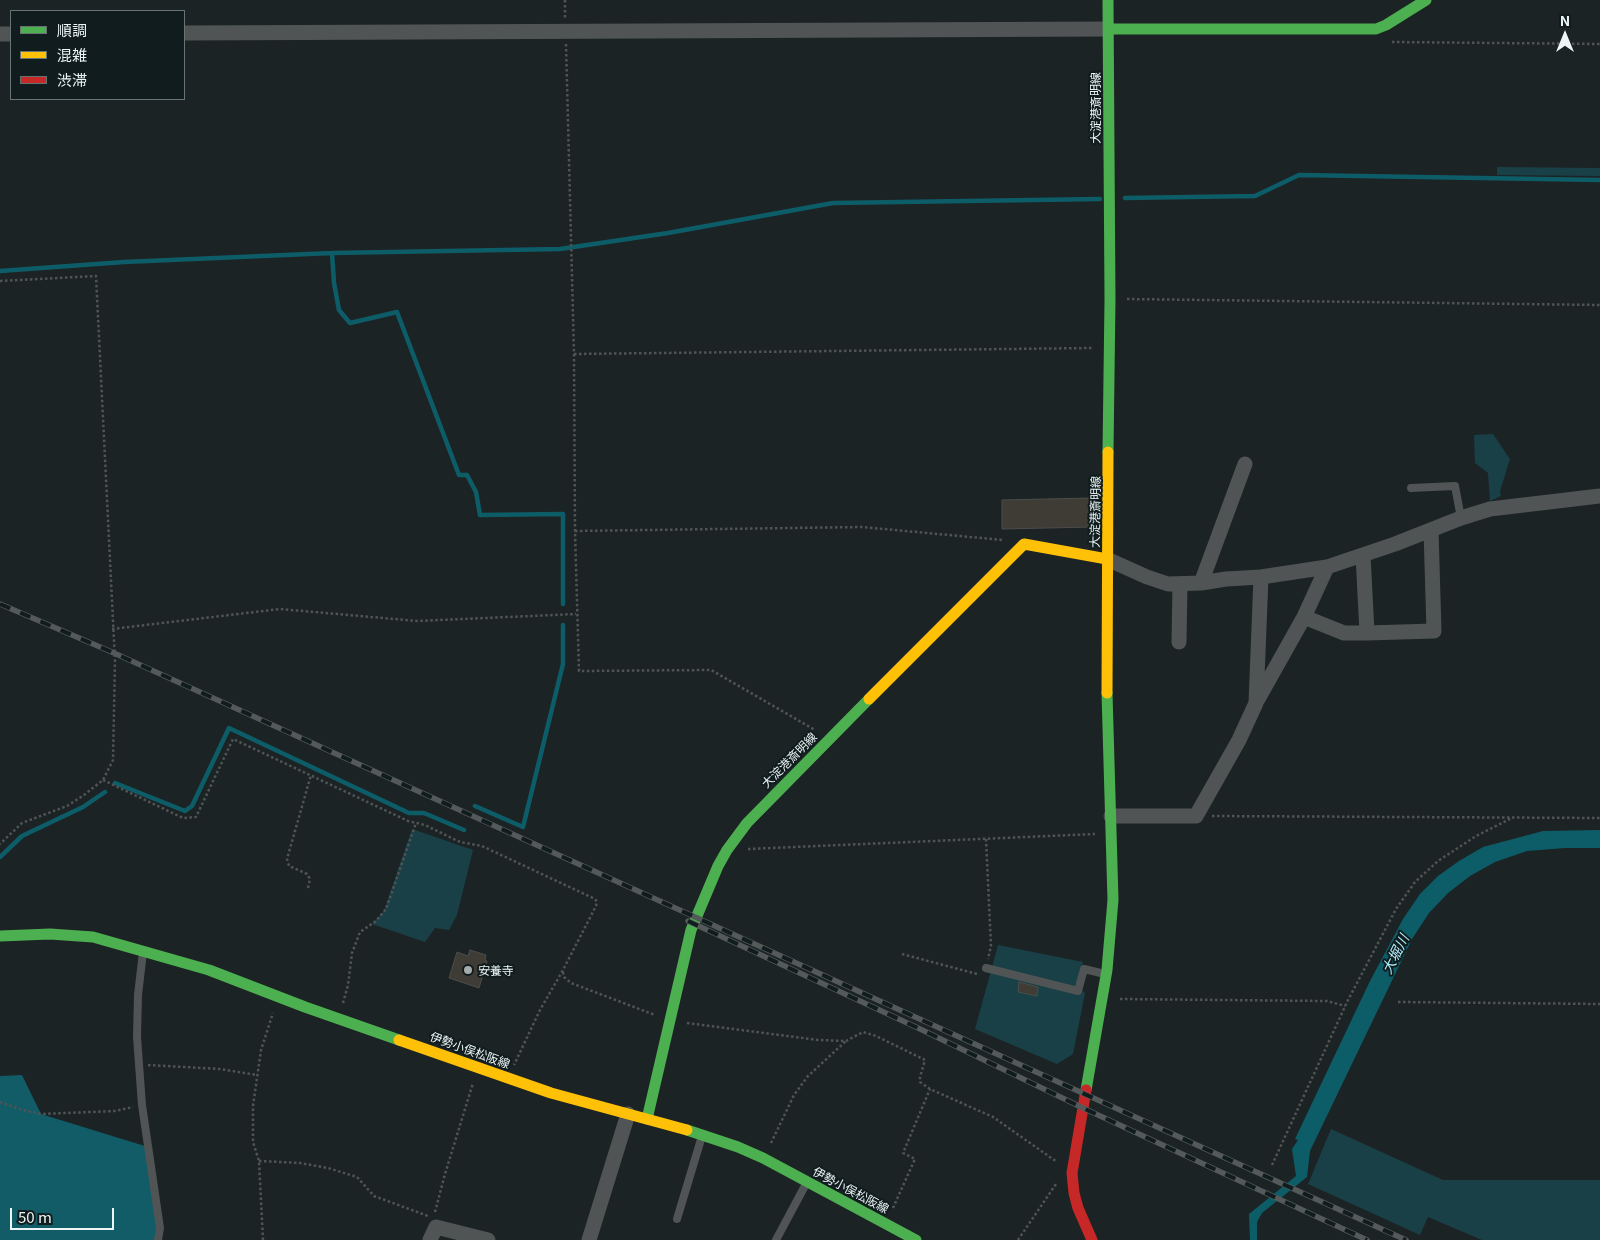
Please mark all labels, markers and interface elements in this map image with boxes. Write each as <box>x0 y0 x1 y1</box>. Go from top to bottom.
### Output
legend <box>10 10 185 100</box>
north arrow <box>1540 10 1590 60</box>
text: N <box>1560 10 1570 30</box>
text: 順調 <box>57 19 87 40</box>
text: 混雑 <box>57 44 87 65</box>
text: 渋滞 <box>57 69 87 90</box>
street label: 大淀港斎明線 <box>1088 72 1102 144</box>
street label: 大淀港斎明線 <box>1087 476 1103 548</box>
street label: 大淀港斎明線 <box>758 729 820 791</box>
water label: 大堀川 <box>1378 931 1412 977</box>
place label: 安養寺 <box>478 963 514 977</box>
marker: 安養寺 <box>462 964 474 976</box>
street label: 伊勢小俣松阪線 <box>428 1029 512 1071</box>
street label: 伊勢小俣松阪線 <box>811 1164 891 1216</box>
scale bar <box>12 1198 116 1230</box>
text: 50 m <box>18 1206 52 1227</box>

